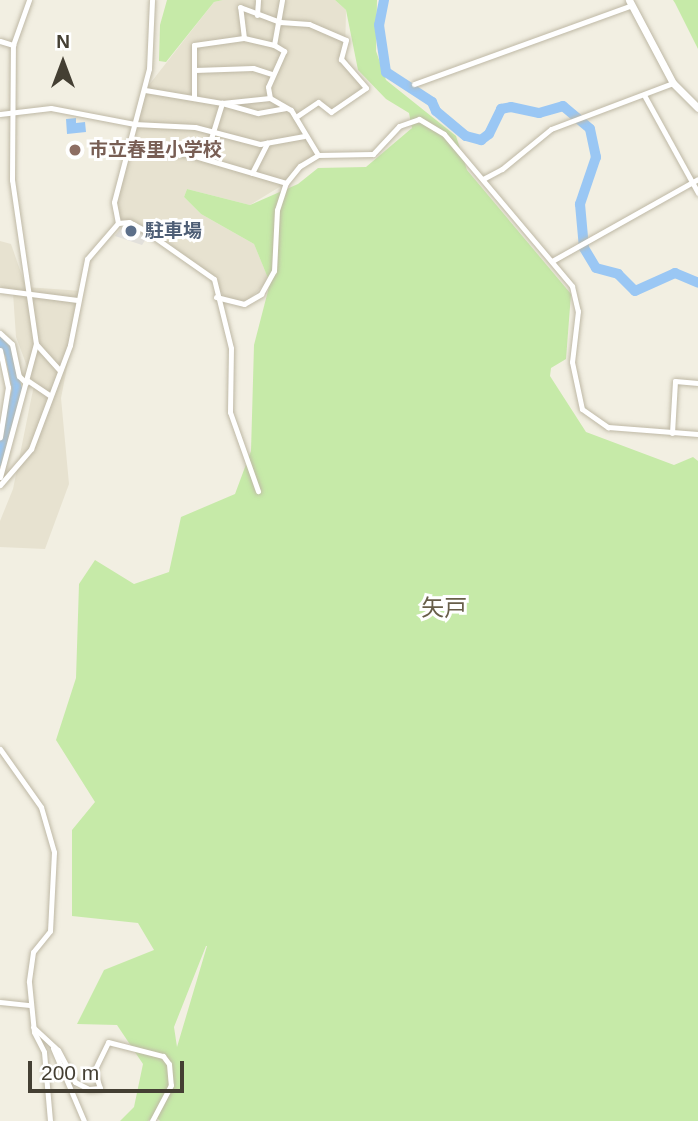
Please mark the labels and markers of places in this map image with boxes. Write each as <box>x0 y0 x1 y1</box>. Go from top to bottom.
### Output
place label: 市立春里小学校 <box>89 139 222 161</box>
marker: 市立春里小学校 <box>67 142 83 158</box>
place label: 駐車場 <box>145 220 202 242</box>
marker: 駐車場 <box>123 223 139 239</box>

